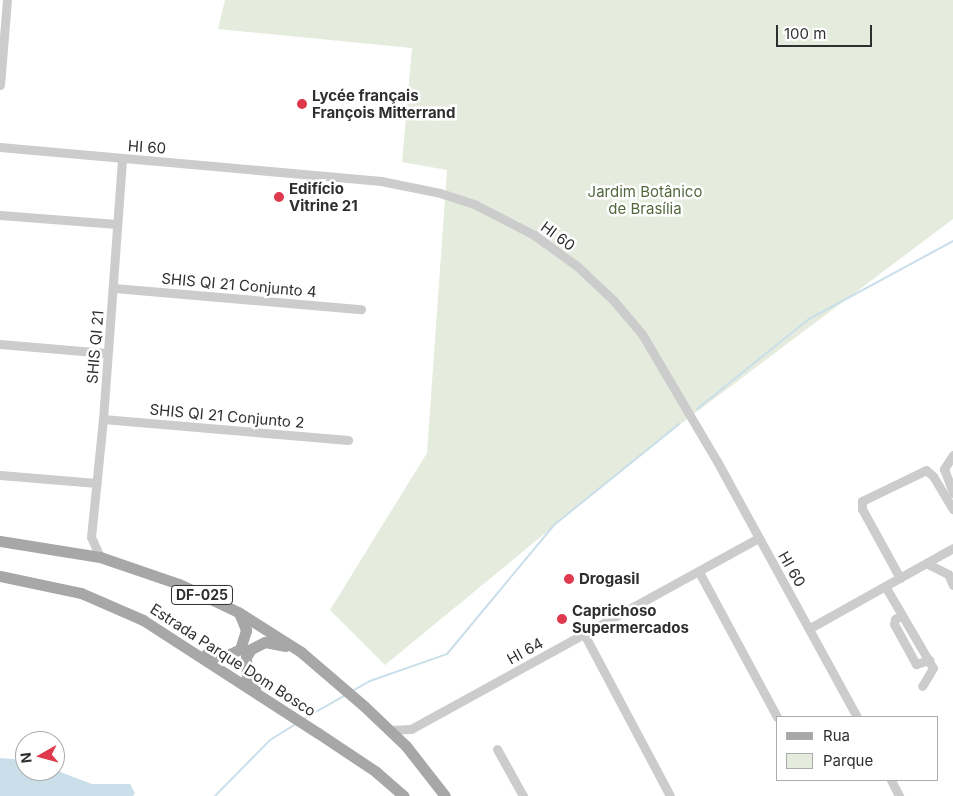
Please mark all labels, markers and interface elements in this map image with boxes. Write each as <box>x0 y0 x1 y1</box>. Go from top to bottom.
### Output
scale bar <box>778 15 874 47</box>
text: 100 m <box>784 24 826 43</box>
place label: Lycée français François Mitterrand <box>312 86 455 121</box>
marker: Lycée français François Mitterrand <box>296 98 308 110</box>
street label: HI 60 <box>127 137 167 157</box>
place label: Edifício Vitrine 21 <box>289 179 358 214</box>
park label: Jardim Botânico de Brasília <box>588 182 702 217</box>
marker: Edifício Vitrine 21 <box>273 191 285 203</box>
street label: HI 60 <box>537 218 579 254</box>
street label: SHIS QI 21 Conjunto 4 <box>161 269 317 301</box>
street label: SHIS QI 21 <box>83 310 107 384</box>
street label: SHIS QI 21 Conjunto 2 <box>149 400 305 432</box>
street label: HI 60 <box>775 548 809 590</box>
place label: Drogasil <box>579 570 639 588</box>
marker: Drogasil <box>563 573 575 585</box>
road number: DF-025 <box>171 584 233 606</box>
street label: Estrada Parque Dom Bosco <box>147 600 319 720</box>
place label: Caprichoso Supermercados <box>572 601 689 636</box>
marker: Caprichoso Supermercados <box>556 613 568 625</box>
street label: HI 64 <box>504 634 546 668</box>
legend <box>776 716 938 781</box>
text: Rua <box>823 726 850 745</box>
north arrow <box>15 731 65 781</box>
text: N <box>17 751 35 764</box>
text: Parque <box>823 751 873 770</box>

